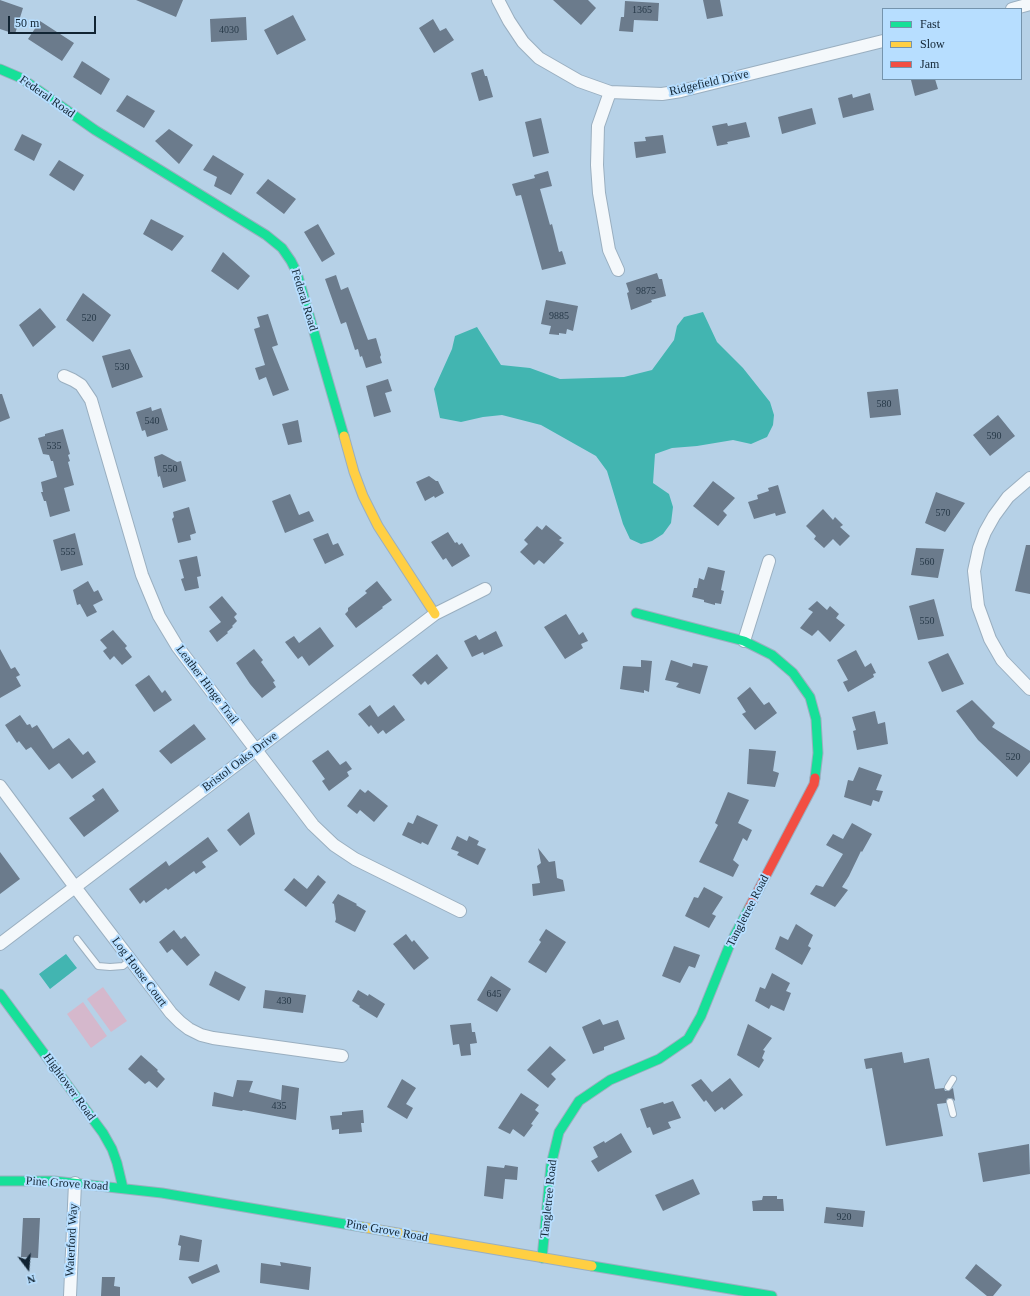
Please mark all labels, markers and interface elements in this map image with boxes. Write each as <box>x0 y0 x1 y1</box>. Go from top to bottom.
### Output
house number: 1365 <box>632 4 652 16</box>
scale bar <box>10 8 98 34</box>
legend <box>882 8 1022 80</box>
text: 50 m <box>15 16 39 30</box>
text: Fast <box>920 17 940 31</box>
house number: 4030 <box>219 24 239 36</box>
text: Slow <box>920 37 945 51</box>
text: Jam <box>920 57 939 71</box>
street label: Ridgefield Drive <box>668 67 750 99</box>
street label: Federal Road <box>17 73 77 121</box>
street label: Federal Road <box>288 267 320 333</box>
house number: 9875 <box>636 285 656 297</box>
house number: 9885 <box>549 310 569 322</box>
house number: 520 <box>82 312 96 324</box>
house number: 530 <box>114 361 130 373</box>
house number: 580 <box>876 398 892 410</box>
house number: 540 <box>144 415 160 427</box>
house number: 590 <box>986 430 1002 442</box>
house number: 535 <box>46 440 62 452</box>
house number: 550 <box>162 463 178 475</box>
house number: 570 <box>936 507 950 519</box>
house number: 555 <box>60 546 76 558</box>
house number: 560 <box>920 556 934 568</box>
house number: 550 <box>920 615 934 627</box>
street label: Leather Hinge Trail <box>173 643 241 727</box>
street label: Bristol Oaks Drive <box>199 729 281 795</box>
house number: 520 <box>1006 751 1020 763</box>
street label: Tangletree Road <box>724 873 772 949</box>
street label: Log House Court <box>108 934 170 1010</box>
house number: 645 <box>486 988 502 1000</box>
house number: 430 <box>276 995 292 1007</box>
street label: Hightower Road <box>40 1051 98 1123</box>
house number: 435 <box>272 1100 286 1112</box>
street label: Tangletree Road <box>538 1159 560 1239</box>
street label: Pine Grove Road <box>25 1174 109 1194</box>
street label: Waterford Way <box>63 1203 81 1277</box>
house number: 920 <box>836 1211 852 1223</box>
street label: Pine Grove Road <box>345 1217 429 1245</box>
north arrow <box>8 1248 48 1288</box>
text: N <box>26 1273 37 1286</box>

